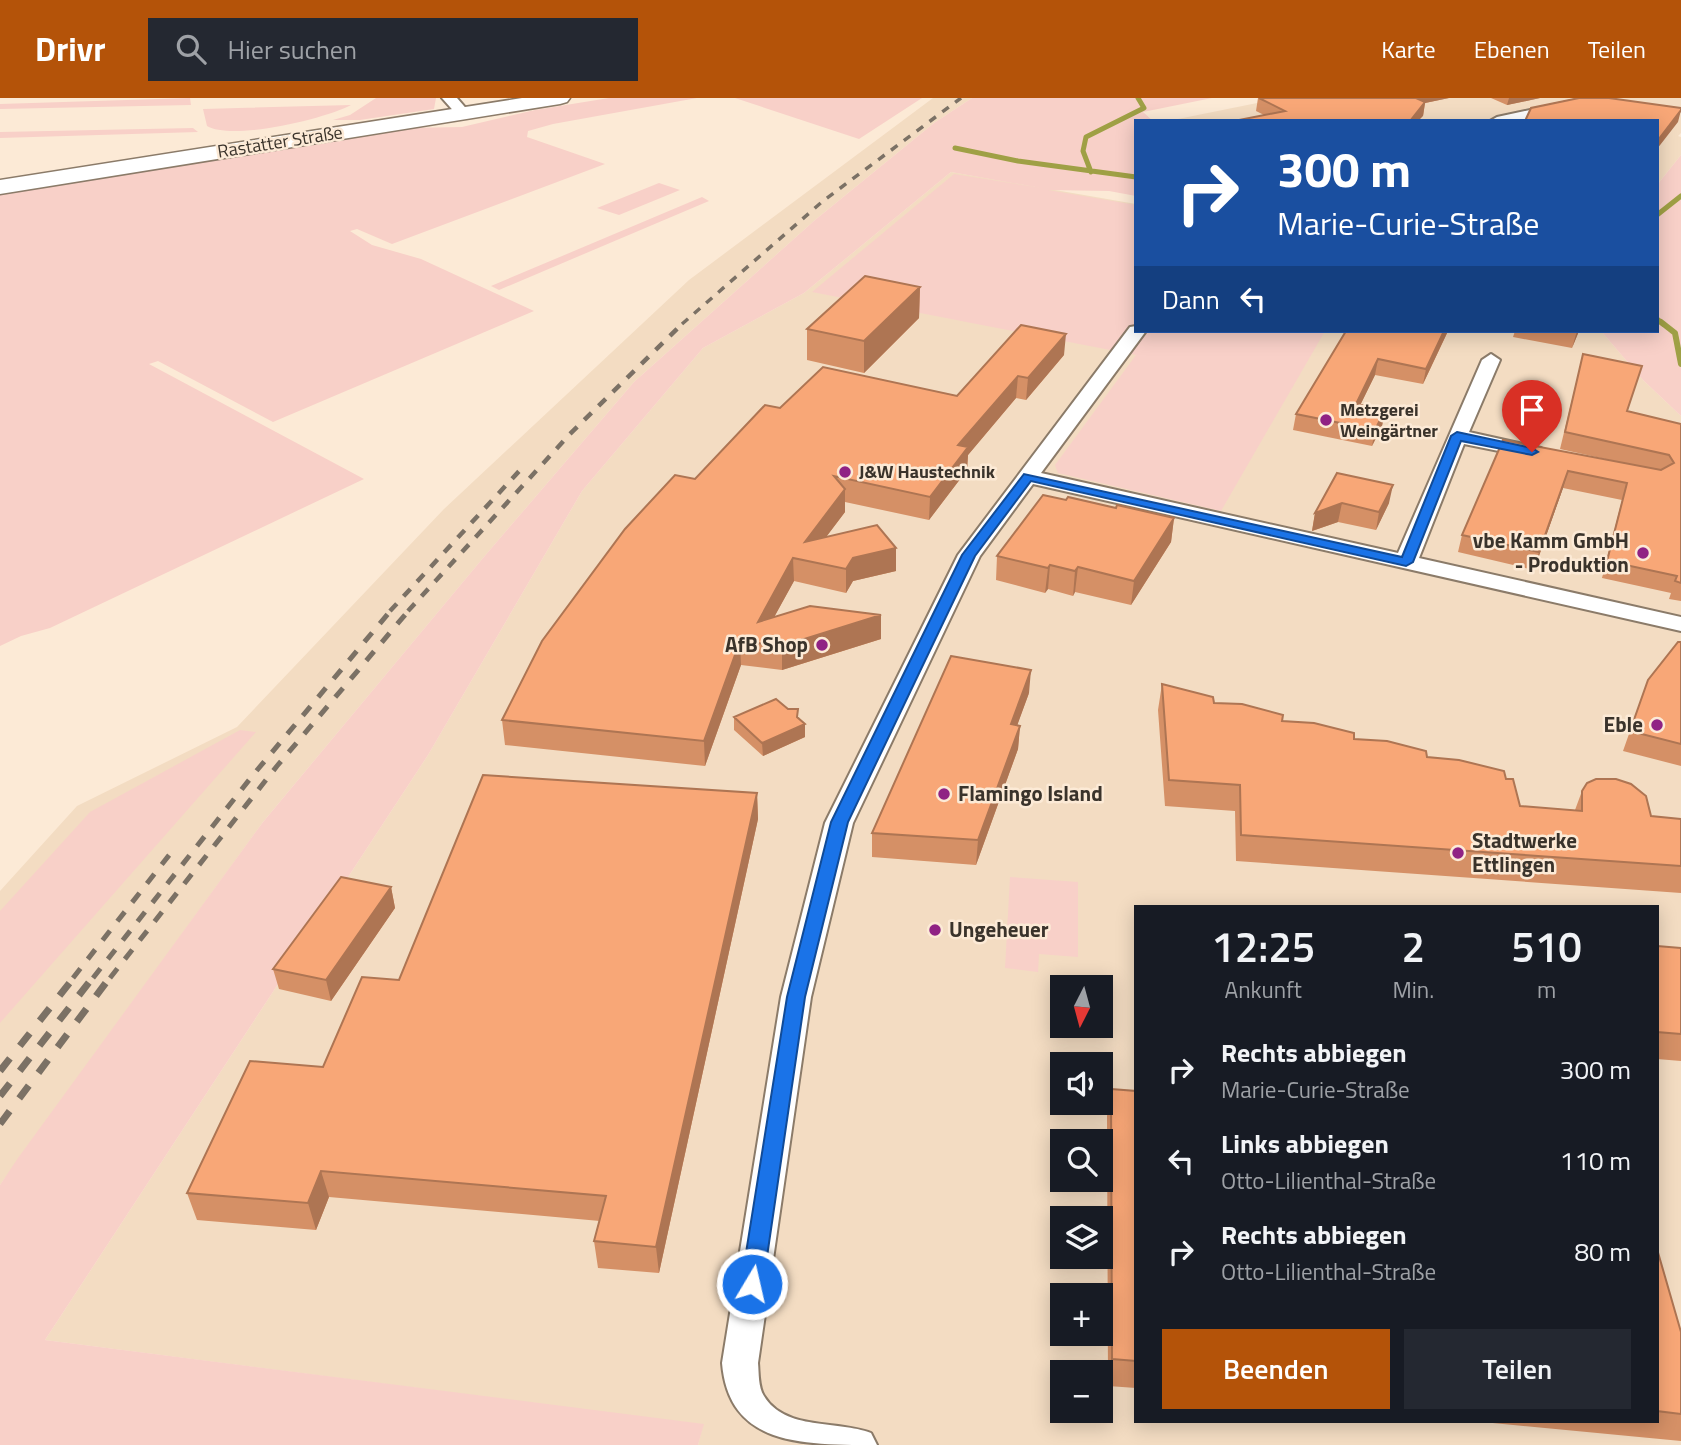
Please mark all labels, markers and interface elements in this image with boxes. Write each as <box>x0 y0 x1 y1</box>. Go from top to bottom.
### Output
search box <box>148 18 638 81</box>
text: Drivr <box>35 24 106 74</box>
icon: search <box>172 30 210 68</box>
text: Hier suchen <box>228 30 357 69</box>
text: Karte <box>1381 31 1436 67</box>
text: Ebenen <box>1474 31 1550 67</box>
text: Teilen <box>1588 31 1646 67</box>
street label: Rastatter Straße <box>215 118 344 165</box>
text: 300 m <box>1277 131 1411 206</box>
icon: right <box>1162 147 1253 238</box>
text: Marie-Curie-Straße <box>1277 199 1540 247</box>
text: Dann <box>1162 280 1220 319</box>
icon: left <box>1234 280 1272 318</box>
pin <box>1502 380 1562 452</box>
icon: arrive <box>1513 391 1551 429</box>
place label: Metzgerei Weingärtner <box>1340 396 1438 444</box>
marker: Metzgerei Weingärtner <box>1318 412 1334 428</box>
place label: J&W Haustechnik <box>859 458 996 485</box>
marker: J&W Haustechnik <box>837 464 853 480</box>
place label: vbe Kamm GmbH - Produktion <box>1473 524 1629 580</box>
marker: vbe Kamm GmbH - Produktion <box>1635 545 1651 561</box>
place label: AfB Shop <box>725 628 808 660</box>
marker: AfB Shop <box>814 637 830 653</box>
place label: Eble <box>1604 708 1643 740</box>
marker: Eble <box>1649 717 1665 733</box>
place label: Flamingo Island <box>958 777 1103 809</box>
marker: Flamingo Island <box>936 786 952 802</box>
place label: Stadtwerke Ettlingen <box>1472 824 1577 880</box>
marker: Stadtwerke Ettlingen <box>1450 845 1466 861</box>
place label: Ungeheuer <box>949 913 1049 945</box>
text: 12:25 <box>1211 914 1315 978</box>
text: 2 <box>1402 914 1425 978</box>
text: 510 <box>1511 914 1582 978</box>
marker: Ungeheuer <box>927 922 943 938</box>
text: Ankunft <box>1225 972 1302 1007</box>
text: Min. <box>1392 972 1434 1007</box>
text: m <box>1537 972 1556 1007</box>
north arrow <box>1050 975 1113 1038</box>
map controls <box>1050 975 1113 1423</box>
text: Rechts abbiegen <box>1221 1033 1407 1072</box>
text: 300 m <box>1560 1050 1631 1089</box>
icon: right <box>1162 1051 1200 1089</box>
button: sound <box>1050 1052 1113 1115</box>
text: Marie-Curie-Straße <box>1221 1072 1410 1107</box>
text: Links abbiegen <box>1221 1124 1389 1163</box>
button: search <box>1050 1129 1113 1192</box>
text: 110 m <box>1560 1141 1631 1180</box>
icon: left <box>1162 1142 1200 1180</box>
text: Otto-Lilienthal-Straße <box>1221 1163 1436 1198</box>
button: layers <box>1050 1206 1113 1269</box>
text: Rechts abbiegen <box>1221 1215 1407 1254</box>
text: 80 m <box>1574 1232 1631 1271</box>
icon: right <box>1162 1233 1200 1271</box>
position arrow <box>715 1247 789 1321</box>
text: Otto-Lilienthal-Straße <box>1221 1254 1436 1289</box>
button: + <box>1050 1283 1113 1346</box>
button: Beenden <box>1162 1329 1390 1409</box>
button: Teilen <box>1404 1329 1631 1409</box>
button: − <box>1050 1360 1113 1423</box>

